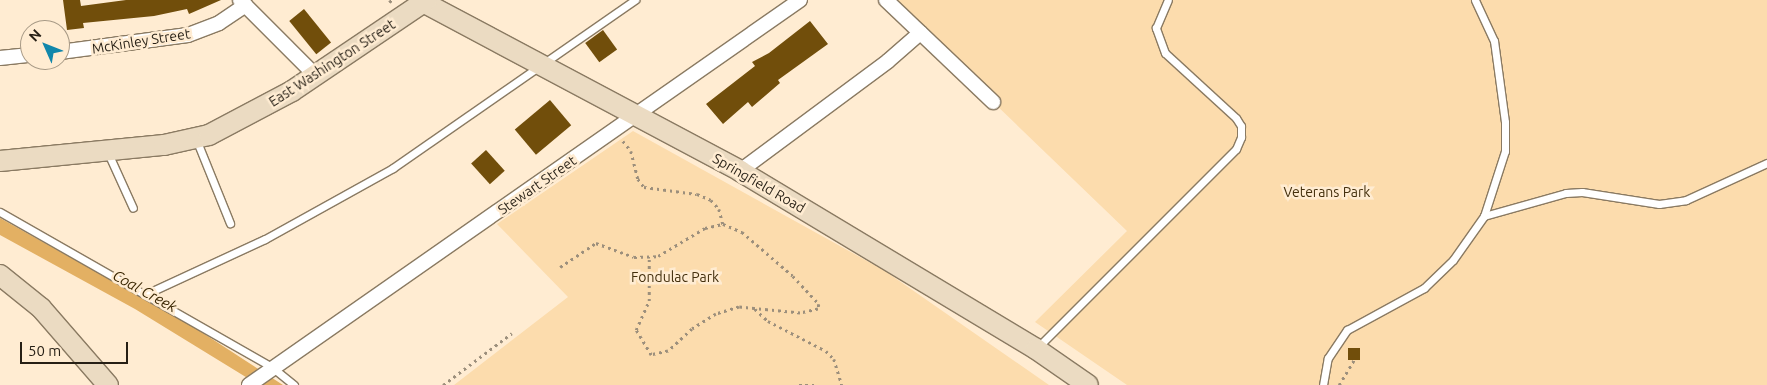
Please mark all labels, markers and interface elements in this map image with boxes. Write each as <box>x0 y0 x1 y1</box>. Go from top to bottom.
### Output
street label: East Washington Street <box>266 16 398 110</box>
north arrow <box>20 20 70 70</box>
street label: McKinley Street <box>91 25 191 57</box>
text: N <box>26 26 44 45</box>
street label: Springfield Road <box>710 150 808 216</box>
street label: Stewart Street <box>495 152 579 218</box>
park label: Veterans Park <box>1284 184 1370 200</box>
water label: Coal Creek <box>110 266 180 316</box>
park label: Fondulac Park <box>631 269 719 285</box>
scale bar <box>22 332 130 364</box>
text: 50 m <box>28 342 61 359</box>

